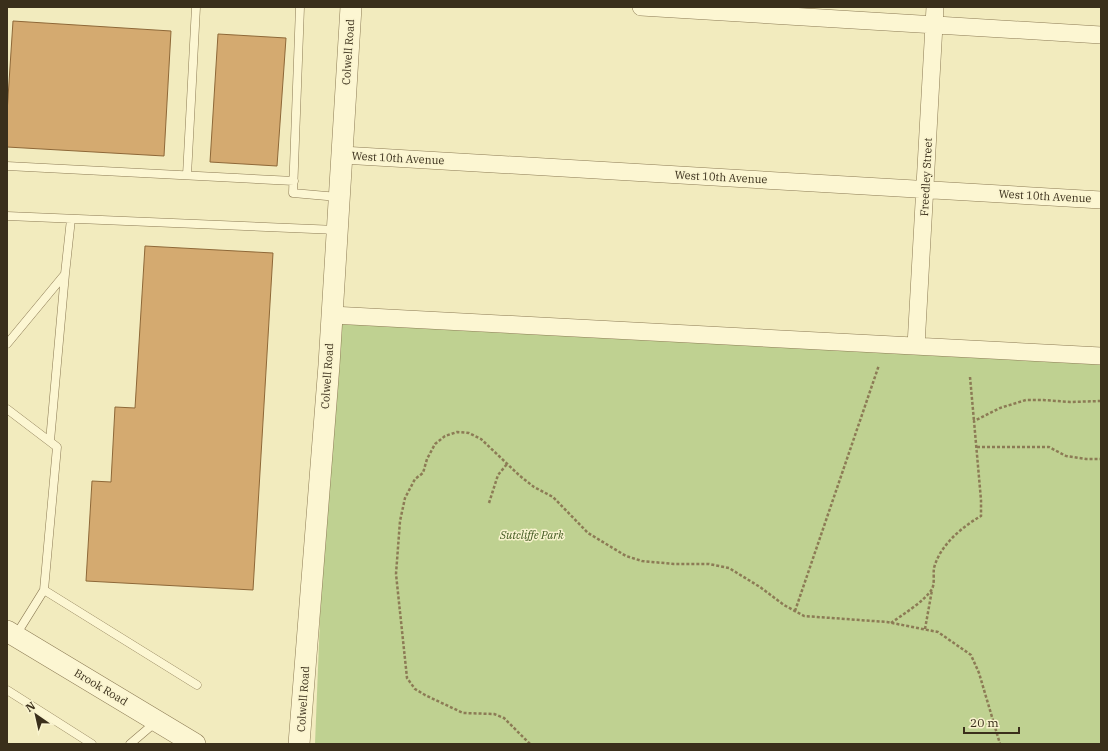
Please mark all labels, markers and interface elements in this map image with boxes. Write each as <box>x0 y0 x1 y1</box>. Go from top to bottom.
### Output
street label: Colwell Road <box>339 18 357 86</box>
street label: Freedley Street <box>917 137 935 217</box>
street label: West 10th Avenue <box>351 149 445 167</box>
street label: West 10th Avenue <box>674 168 768 186</box>
street label: West 10th Avenue <box>998 187 1092 205</box>
street label: Colwell Road <box>318 342 336 410</box>
park label: Sutcliffe Park <box>499 528 564 542</box>
street label: Colwell Road <box>294 665 312 733</box>
street label: Brook Road <box>72 666 131 709</box>
north arrow <box>16 695 56 735</box>
text: N <box>23 698 38 715</box>
scale bar <box>964 709 1019 735</box>
text: 20 m <box>970 715 999 730</box>

